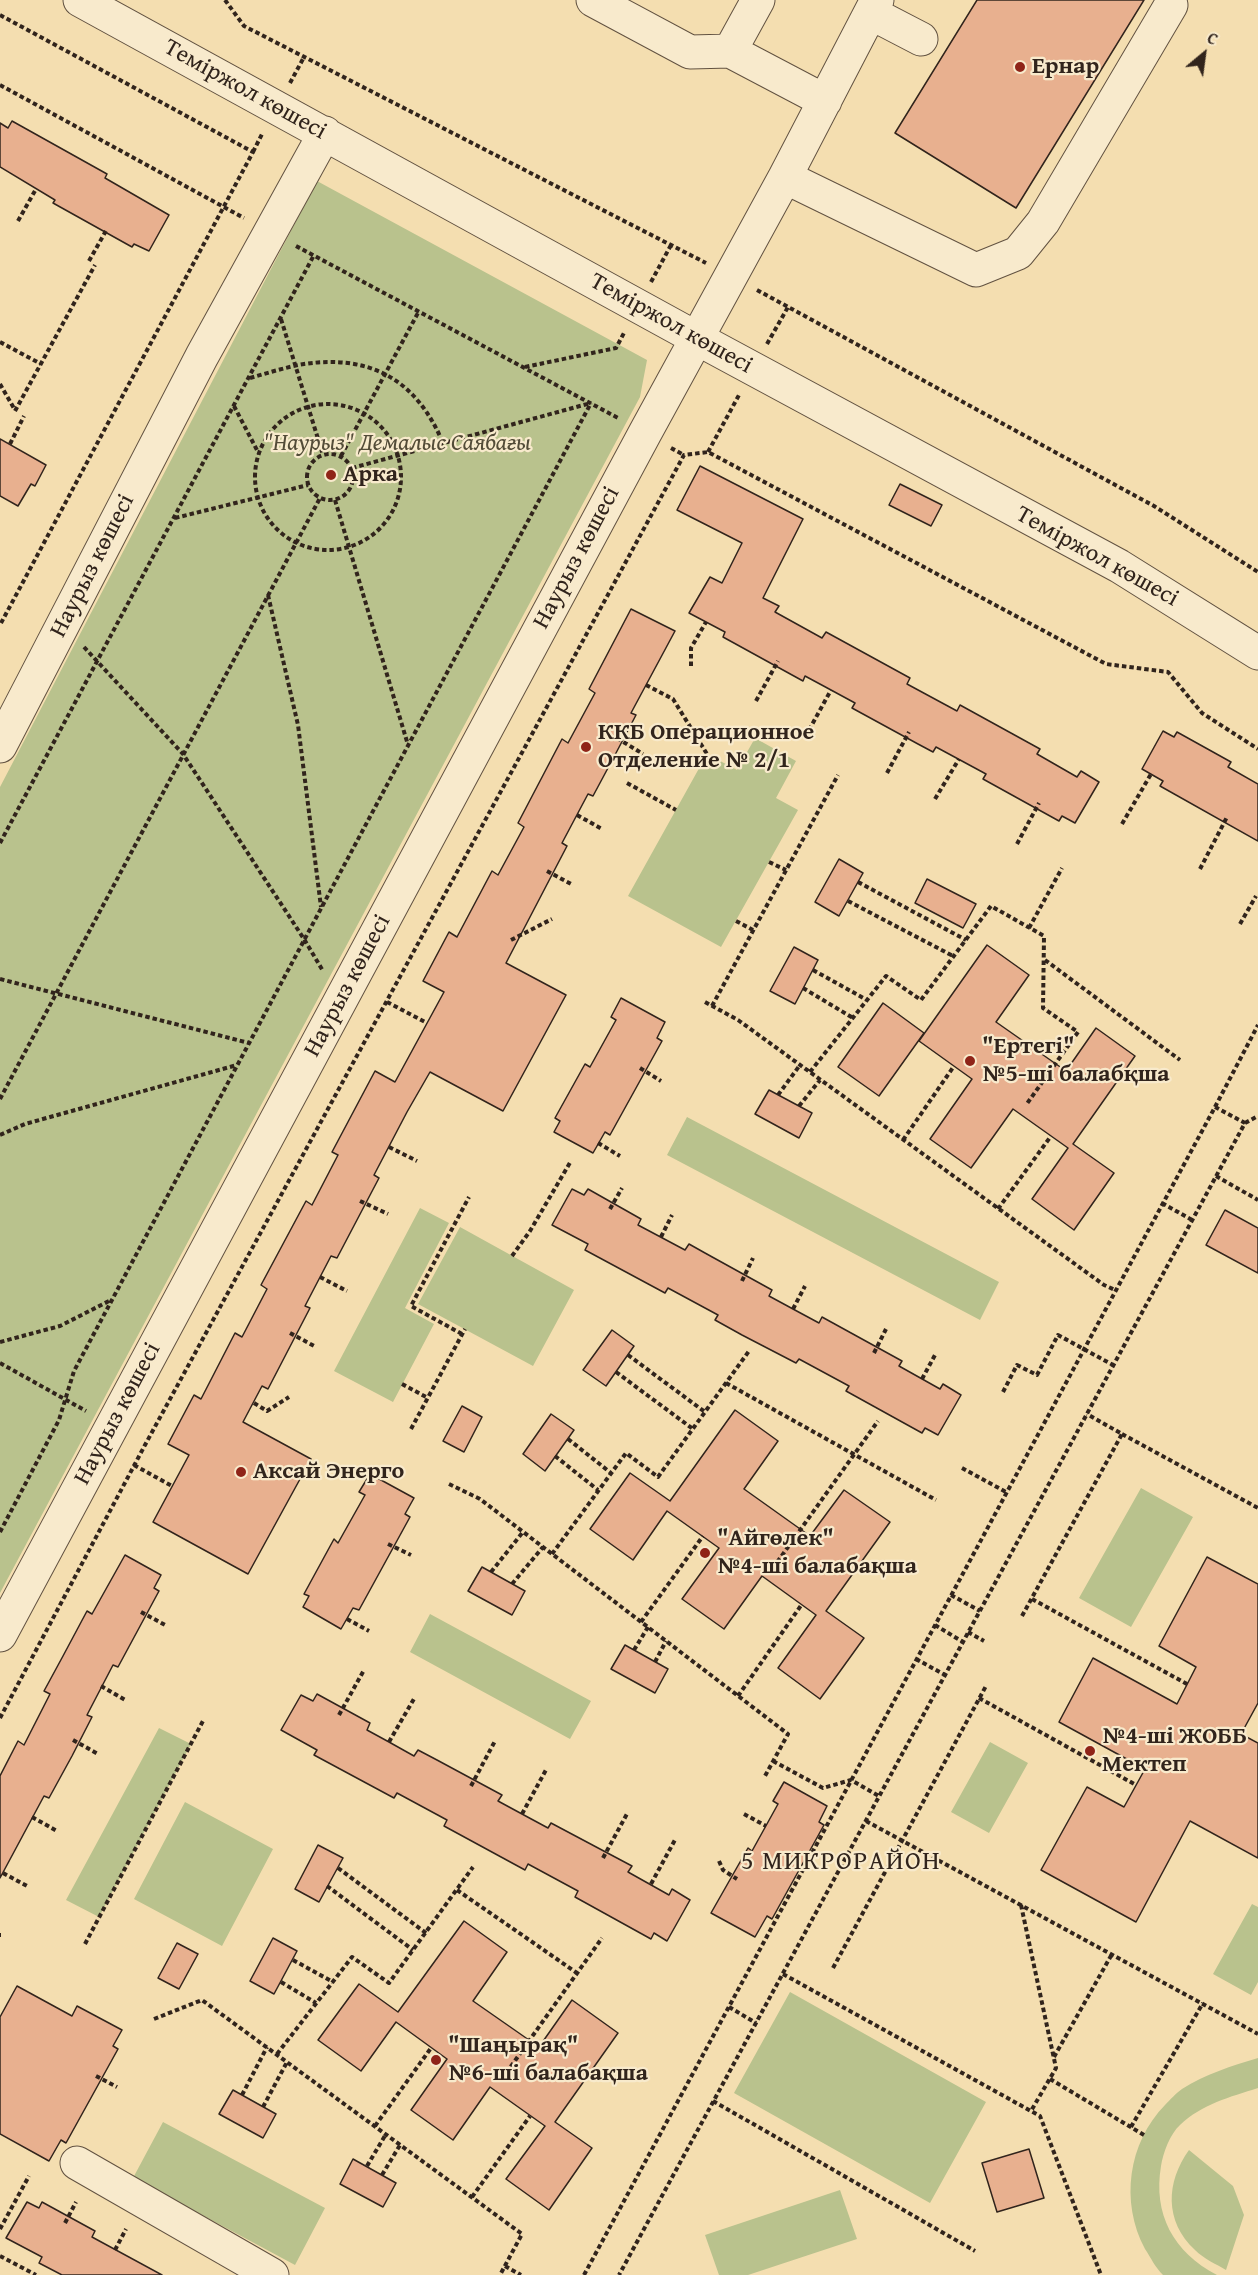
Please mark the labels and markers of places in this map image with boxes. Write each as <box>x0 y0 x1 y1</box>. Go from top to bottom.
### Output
place label: Ернар <box>1032 53 1099 81</box>
marker: Ернар <box>1013 60 1027 74</box>
place label: Арка <box>343 461 398 489</box>
marker: Арка <box>324 468 338 482</box>
place label: ККБ Операционное Отделение № 2/1 <box>598 719 814 775</box>
marker: ККБ Операционное Отделение № 2/1 <box>579 740 593 754</box>
place label: "Ертегі" №5-ші балабқша <box>982 1033 1170 1089</box>
marker: "Ертегі" №5-ші балабқша <box>963 1054 977 1068</box>
place label: Аксай Энерго <box>253 1458 404 1486</box>
marker: Аксай Энерго <box>234 1465 248 1479</box>
place label: "Айгөлек" №4-ші балабақша <box>717 1525 917 1581</box>
marker: "Айгөлек" №4-ші балабақша <box>698 1546 712 1560</box>
place label: №4-ші ЖОББ Мектеп <box>1102 1723 1247 1779</box>
marker: №4-ші ЖОББ Мектеп <box>1083 1744 1097 1758</box>
place label: "Шаңырақ" №6-ші балабақша <box>448 2032 648 2088</box>
marker: "Шаңырақ" №6-ші балабақша <box>429 2053 443 2067</box>

